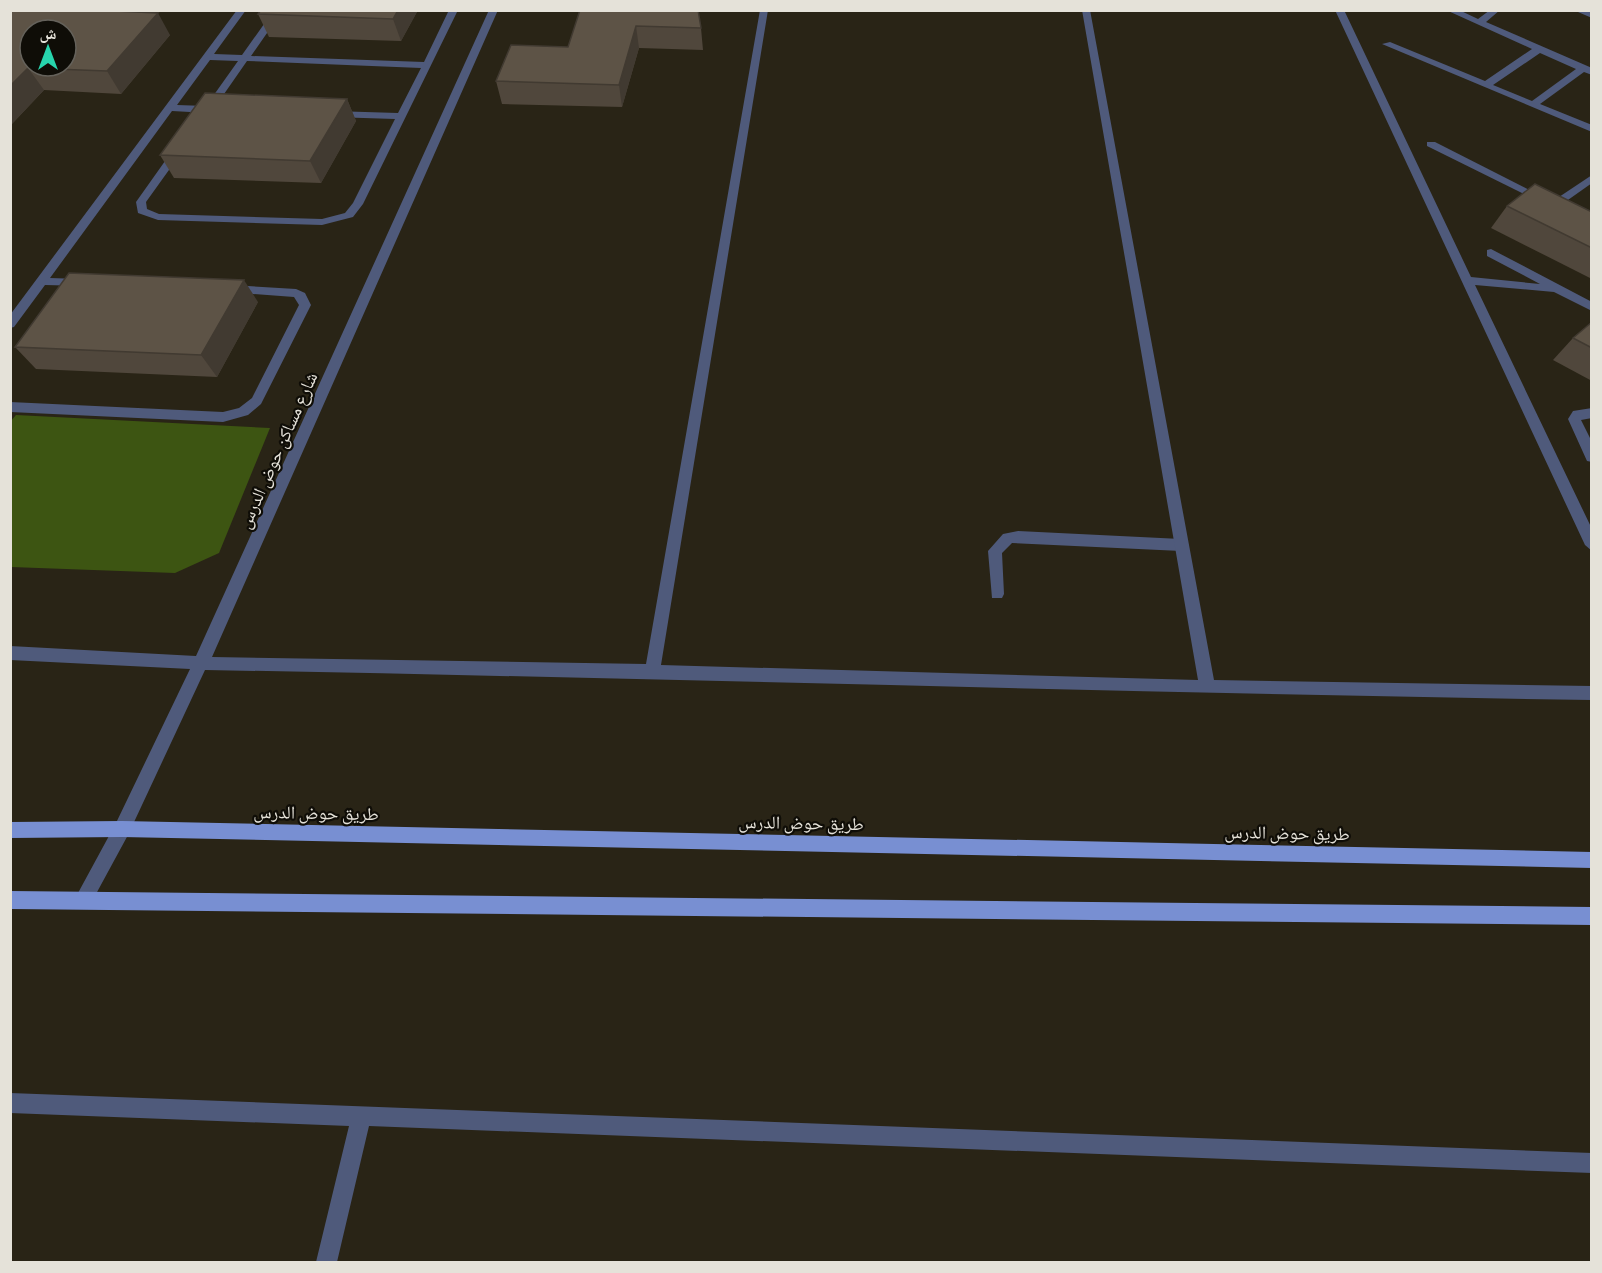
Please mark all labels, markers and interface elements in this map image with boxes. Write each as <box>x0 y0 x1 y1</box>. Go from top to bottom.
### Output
north arrow <box>18 18 78 78</box>
text: ش <box>40 23 57 43</box>
street label: شارع مساكن حوض الدرس <box>233 368 322 532</box>
street label: طريق حوض الدرس <box>253 800 379 825</box>
street label: طريق حوض الدرس <box>738 810 864 835</box>
street label: طريق حوض الدرس <box>1224 820 1350 845</box>

